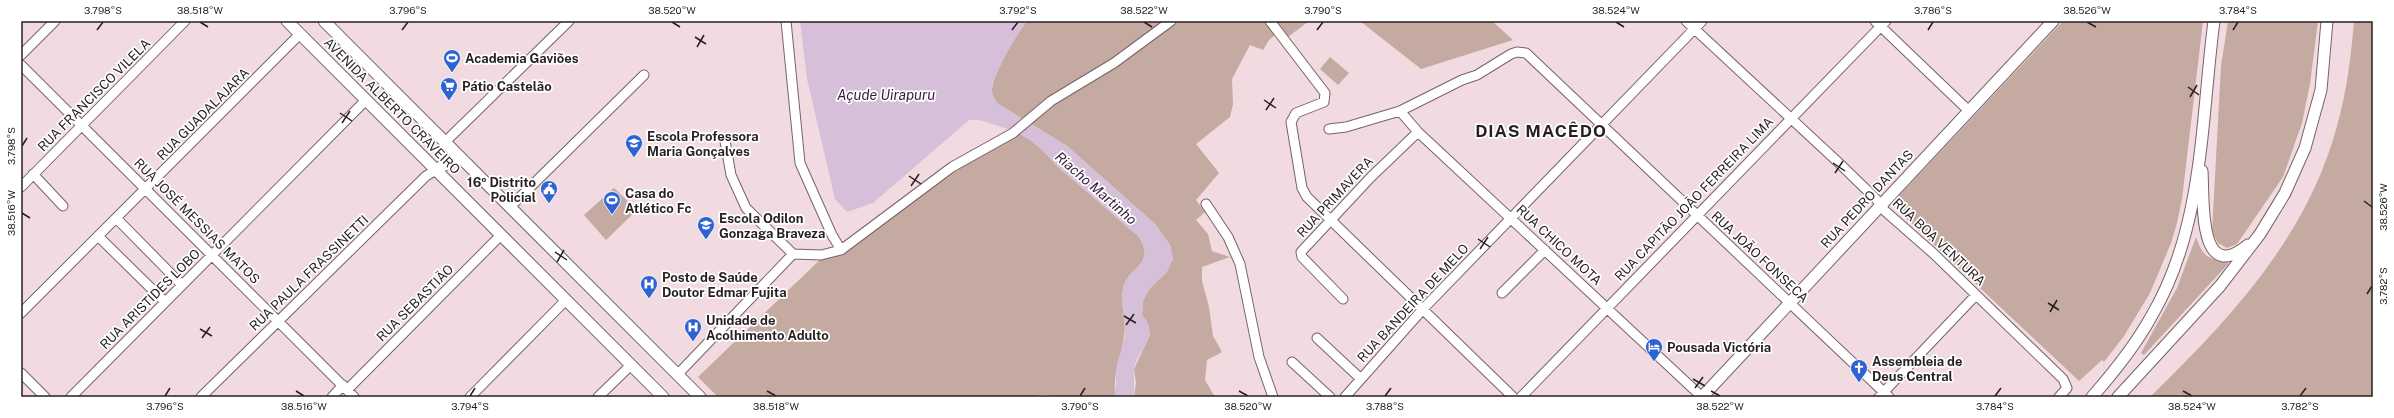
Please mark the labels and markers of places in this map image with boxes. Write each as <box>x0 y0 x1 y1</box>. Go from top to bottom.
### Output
sports icon: Academia Gaviões <box>442 48 462 73</box>
place label: Academia Gaviões <box>465 51 579 66</box>
supermarket icon: Pátio Castelão <box>439 76 459 101</box>
place label: Pátio Castelão <box>462 79 552 94</box>
place label: Escola Professora Maria Gonçalves <box>647 129 759 159</box>
school or university icon: Escola Professora Maria Gonçalves <box>624 133 644 158</box>
place label: 16º Distrito Policial <box>467 175 536 205</box>
public building icon: 16º Distrito Policial <box>539 179 559 204</box>
place label: Casa do Atlético Fc <box>625 186 692 216</box>
sports icon: Casa do Atlético Fc <box>602 190 622 215</box>
place label: Escola Odilon Gonzaga Braveza <box>719 211 825 241</box>
school or university icon: Escola Odilon Gonzaga Braveza <box>696 215 716 240</box>
place label: Posto de Saúde Doutor Edmar Fujita <box>662 270 787 300</box>
hospital icon: Posto de Saúde Doutor Edmar Fujita <box>639 274 659 299</box>
place label: Unidade de Acolhimento Adulto <box>706 313 829 343</box>
hospital icon: Unidade de Acolhimento Adulto <box>683 317 703 342</box>
hotel icon: Pousada Victória <box>1644 337 1664 362</box>
place label: Pousada Victória <box>1667 340 1771 355</box>
place label: Assembleia de Deus Central <box>1872 354 1962 384</box>
church icon: Assembleia de Deus Central <box>1849 358 1869 383</box>

